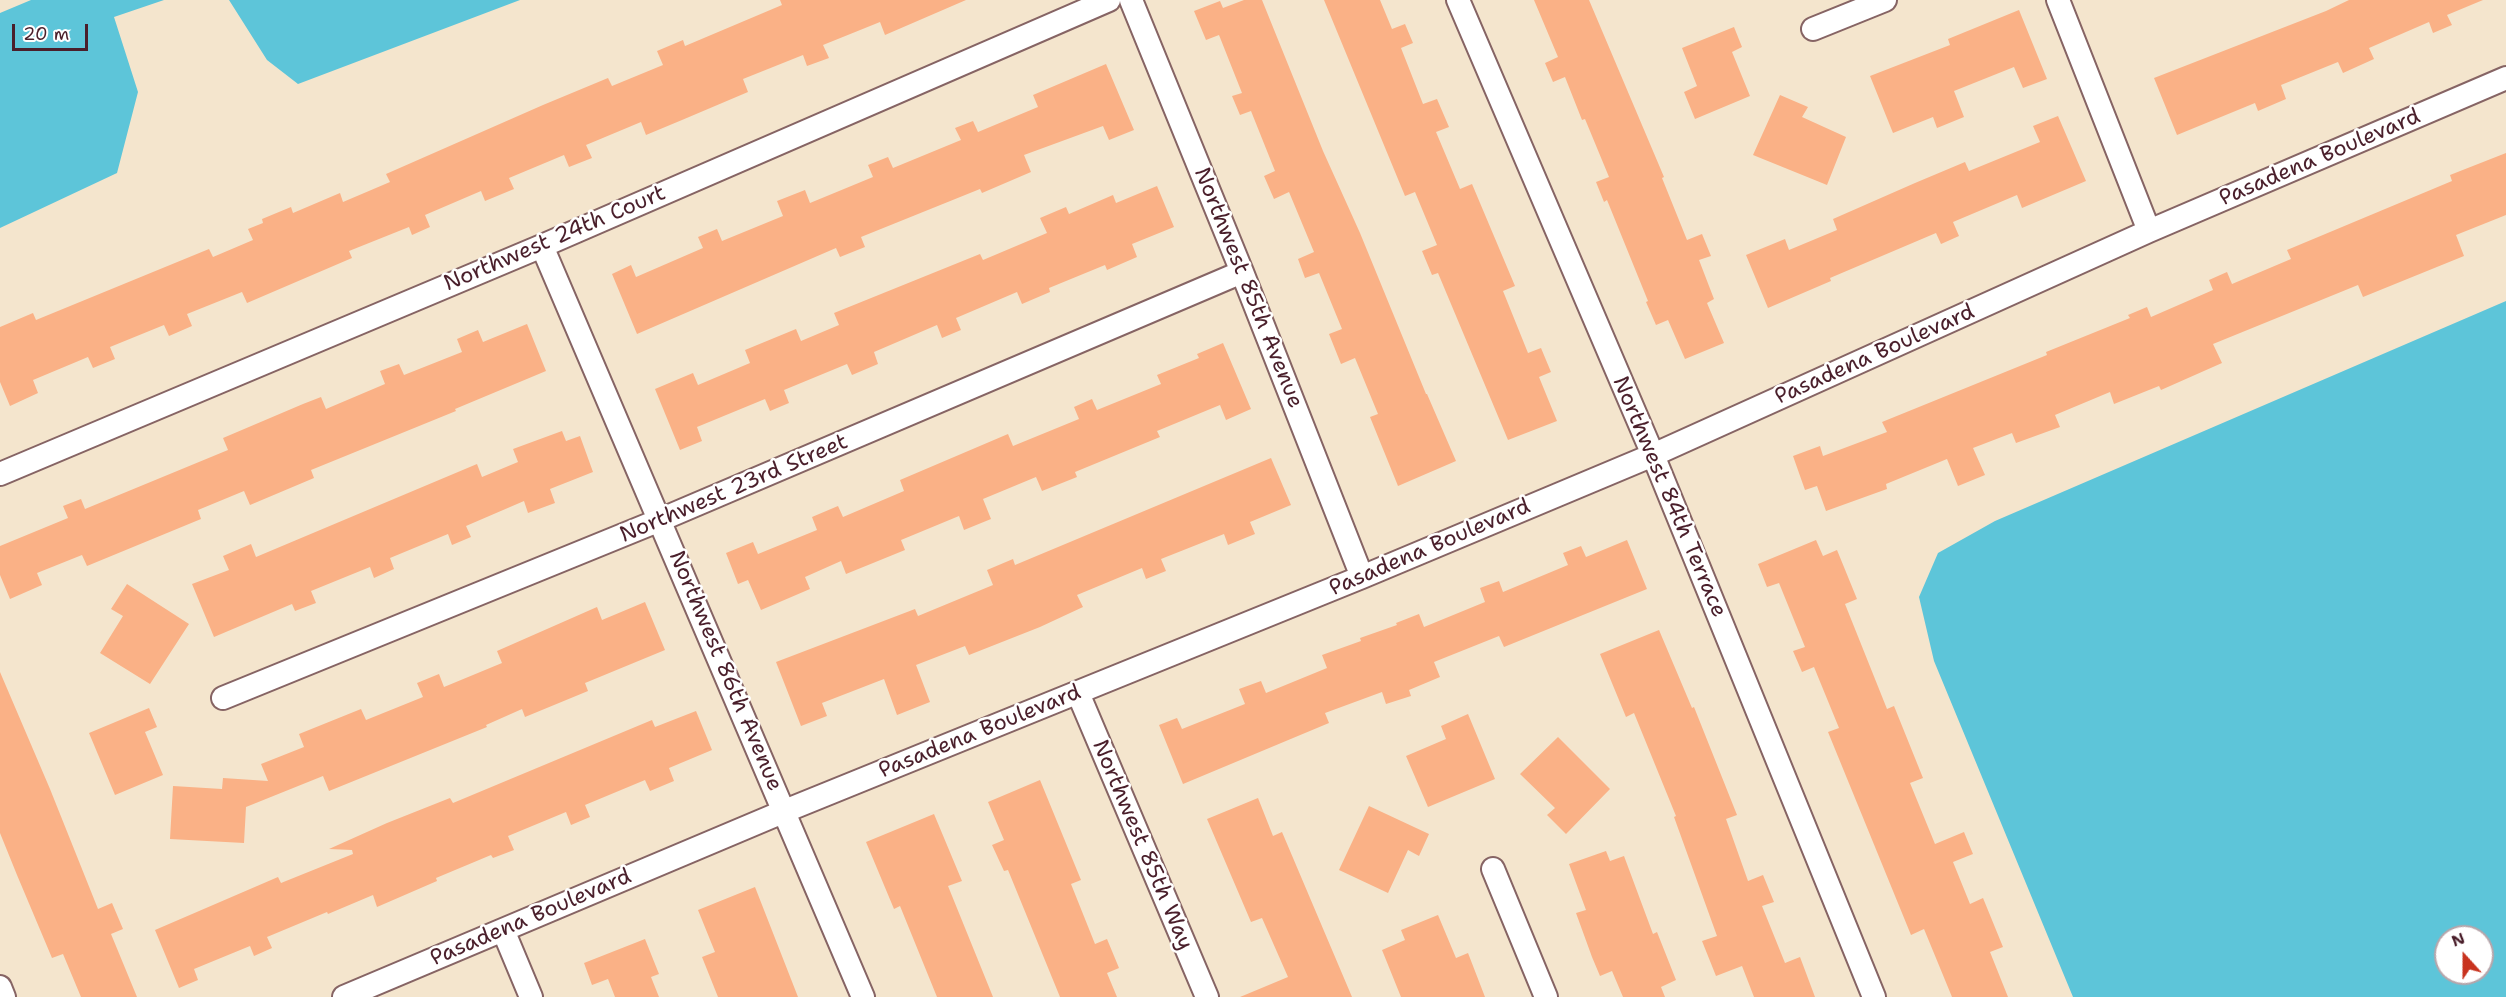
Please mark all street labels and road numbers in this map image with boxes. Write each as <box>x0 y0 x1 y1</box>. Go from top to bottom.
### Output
street label: Pasadena Boulevard <box>2216 104 2424 212</box>
street label: Northwest 85th Avenue <box>1188 164 1308 412</box>
street label: Northwest 24th Court <box>440 180 670 298</box>
street label: Pasadena Boulevard <box>1771 299 1979 411</box>
street label: Northwest 84th Terrace <box>1606 373 1732 621</box>
street label: Northwest 23rd Street <box>616 429 852 549</box>
street label: Pasadena Boulevard <box>1326 494 1534 602</box>
street label: Northwest 86th Avenue <box>662 547 788 795</box>
street label: Pasadena Boulevard <box>875 679 1085 785</box>
street label: Northwest 85th Way <box>1086 736 1198 954</box>
street label: Pasadena Boulevard <box>427 864 635 972</box>

